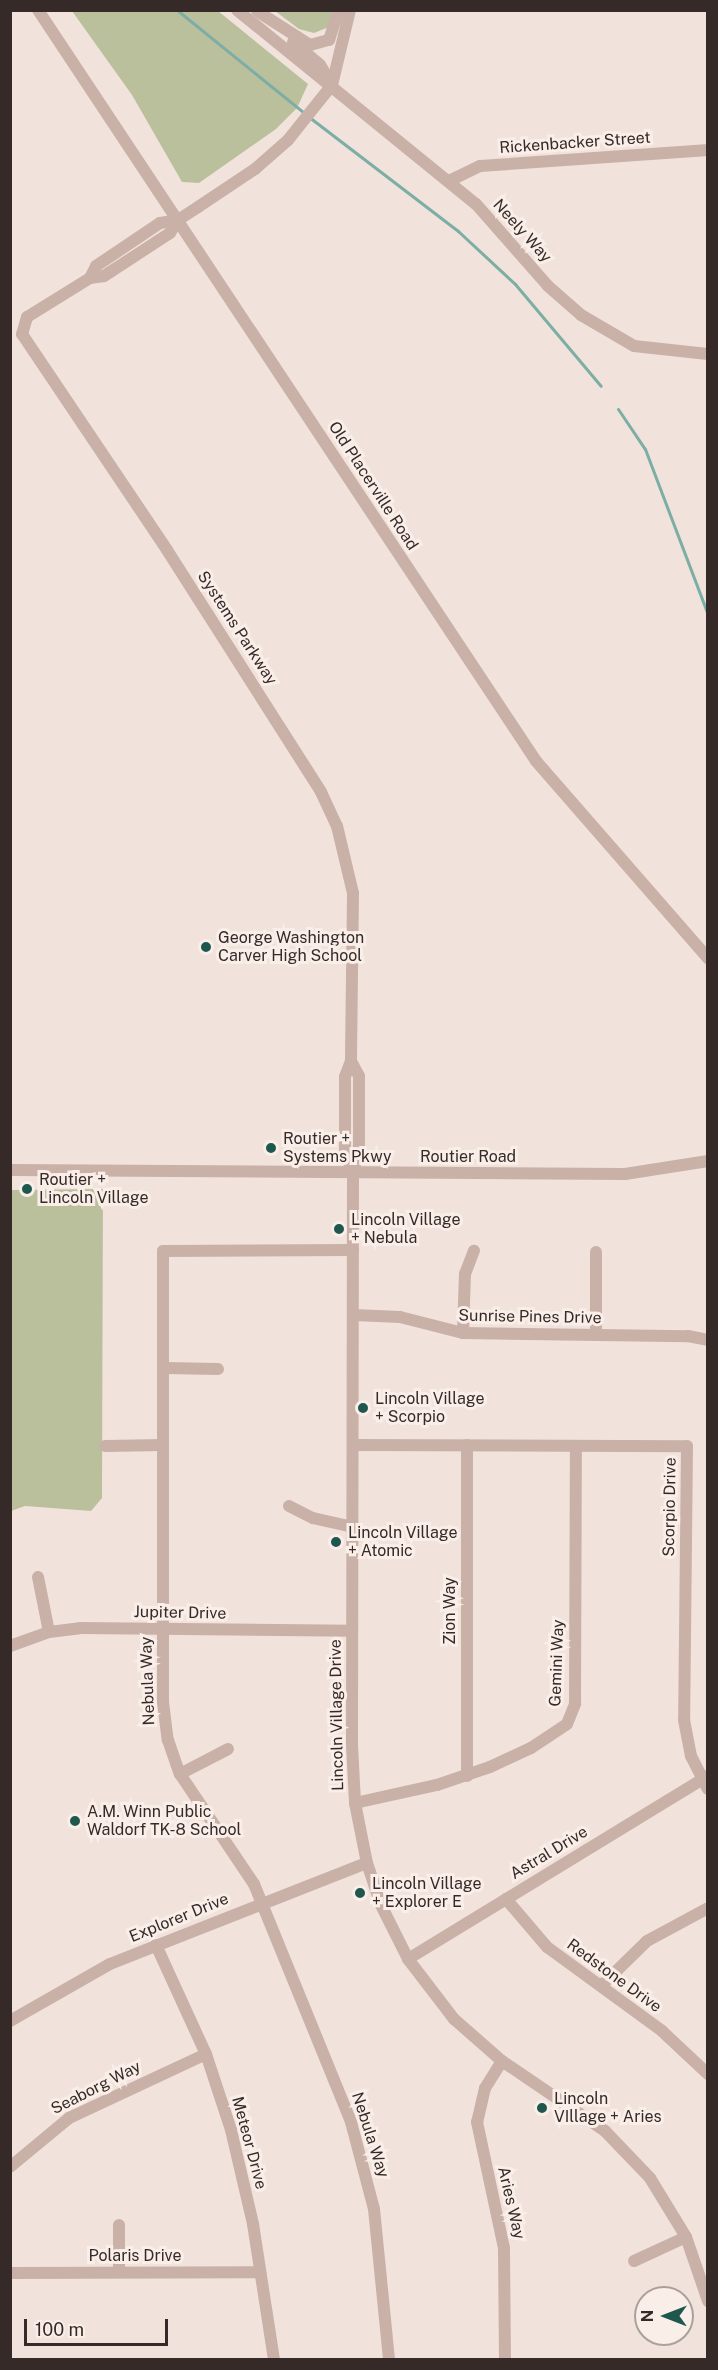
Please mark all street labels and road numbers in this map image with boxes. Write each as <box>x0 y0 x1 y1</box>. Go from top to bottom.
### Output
street label: Rickenbacker Street <box>499 128 651 158</box>
street label: Neely Way <box>489 195 555 267</box>
street label: Old Placerville Road <box>324 418 422 554</box>
street label: Systems Parkway <box>193 568 281 688</box>
street label: Routier Road <box>420 1147 516 1167</box>
street label: Sunrise Pines Drive <box>458 1306 602 1328</box>
street label: Scorpio Drive <box>660 1457 680 1557</box>
street label: Zion Way <box>440 1577 460 1645</box>
street label: Jupiter Drive <box>134 1603 226 1623</box>
street label: Gemini Way <box>546 1619 568 1707</box>
street label: Nebula Way <box>137 1636 159 1726</box>
street label: Lincoln Village Drive <box>326 1639 348 1791</box>
street label: Astral Drive <box>507 1822 591 1884</box>
street label: Explorer Drive <box>127 1889 231 1947</box>
street label: Redstone Drive <box>563 1935 665 2017</box>
street label: Seaborg Way <box>48 2057 144 2119</box>
street label: Nebula Way <box>347 2090 393 2180</box>
street label: Meteor Drive <box>227 2094 271 2192</box>
street label: Aries Way <box>493 2165 529 2241</box>
street label: Polaris Drive <box>88 2246 182 2266</box>

